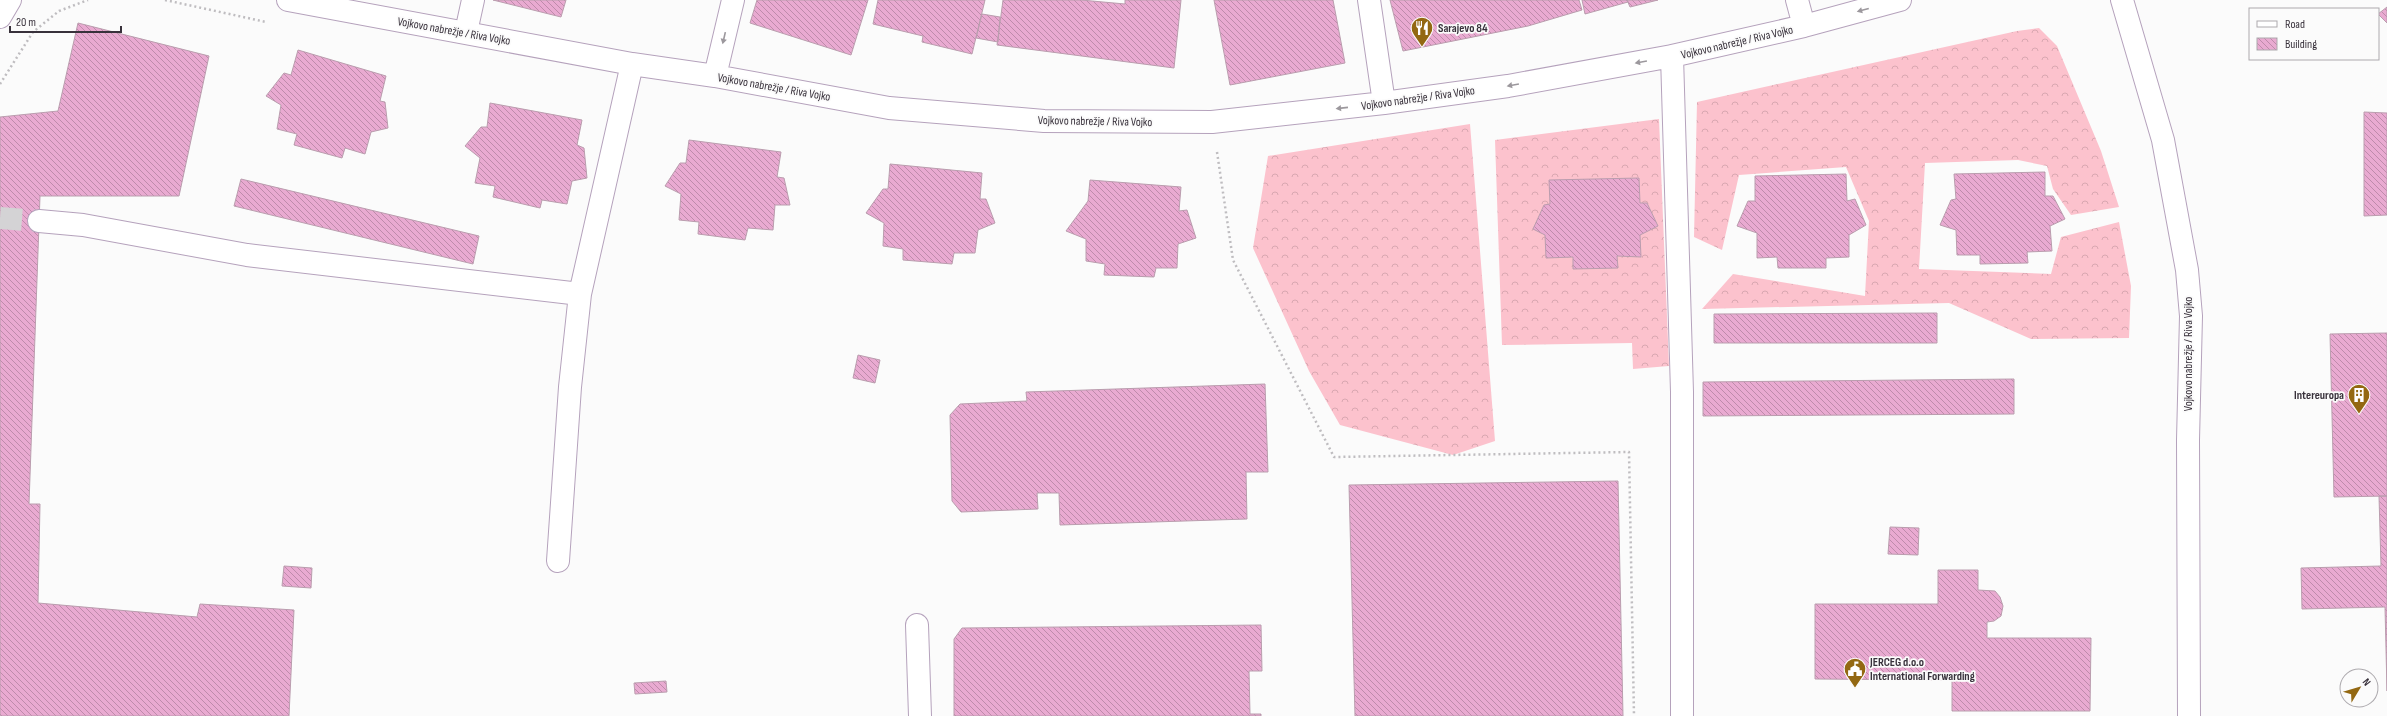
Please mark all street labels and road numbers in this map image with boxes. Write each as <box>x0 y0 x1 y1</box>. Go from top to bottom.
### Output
street label: Vojkovo nabrežje / Riva Vojko <box>396 14 512 49</box>
street label: Vojkovo nabrežje / Riva Vojko <box>1680 22 1795 63</box>
street label: Vojkovo nabrežje / Riva Vojko <box>716 70 832 105</box>
street label: Vojkovo nabrežje / Riva Vojko <box>1360 83 1476 114</box>
street label: Vojkovo nabrežje / Riva Vojko <box>1038 113 1152 130</box>
street label: Vojkovo nabrežje / Riva Vojko <box>2181 297 2196 411</box>

